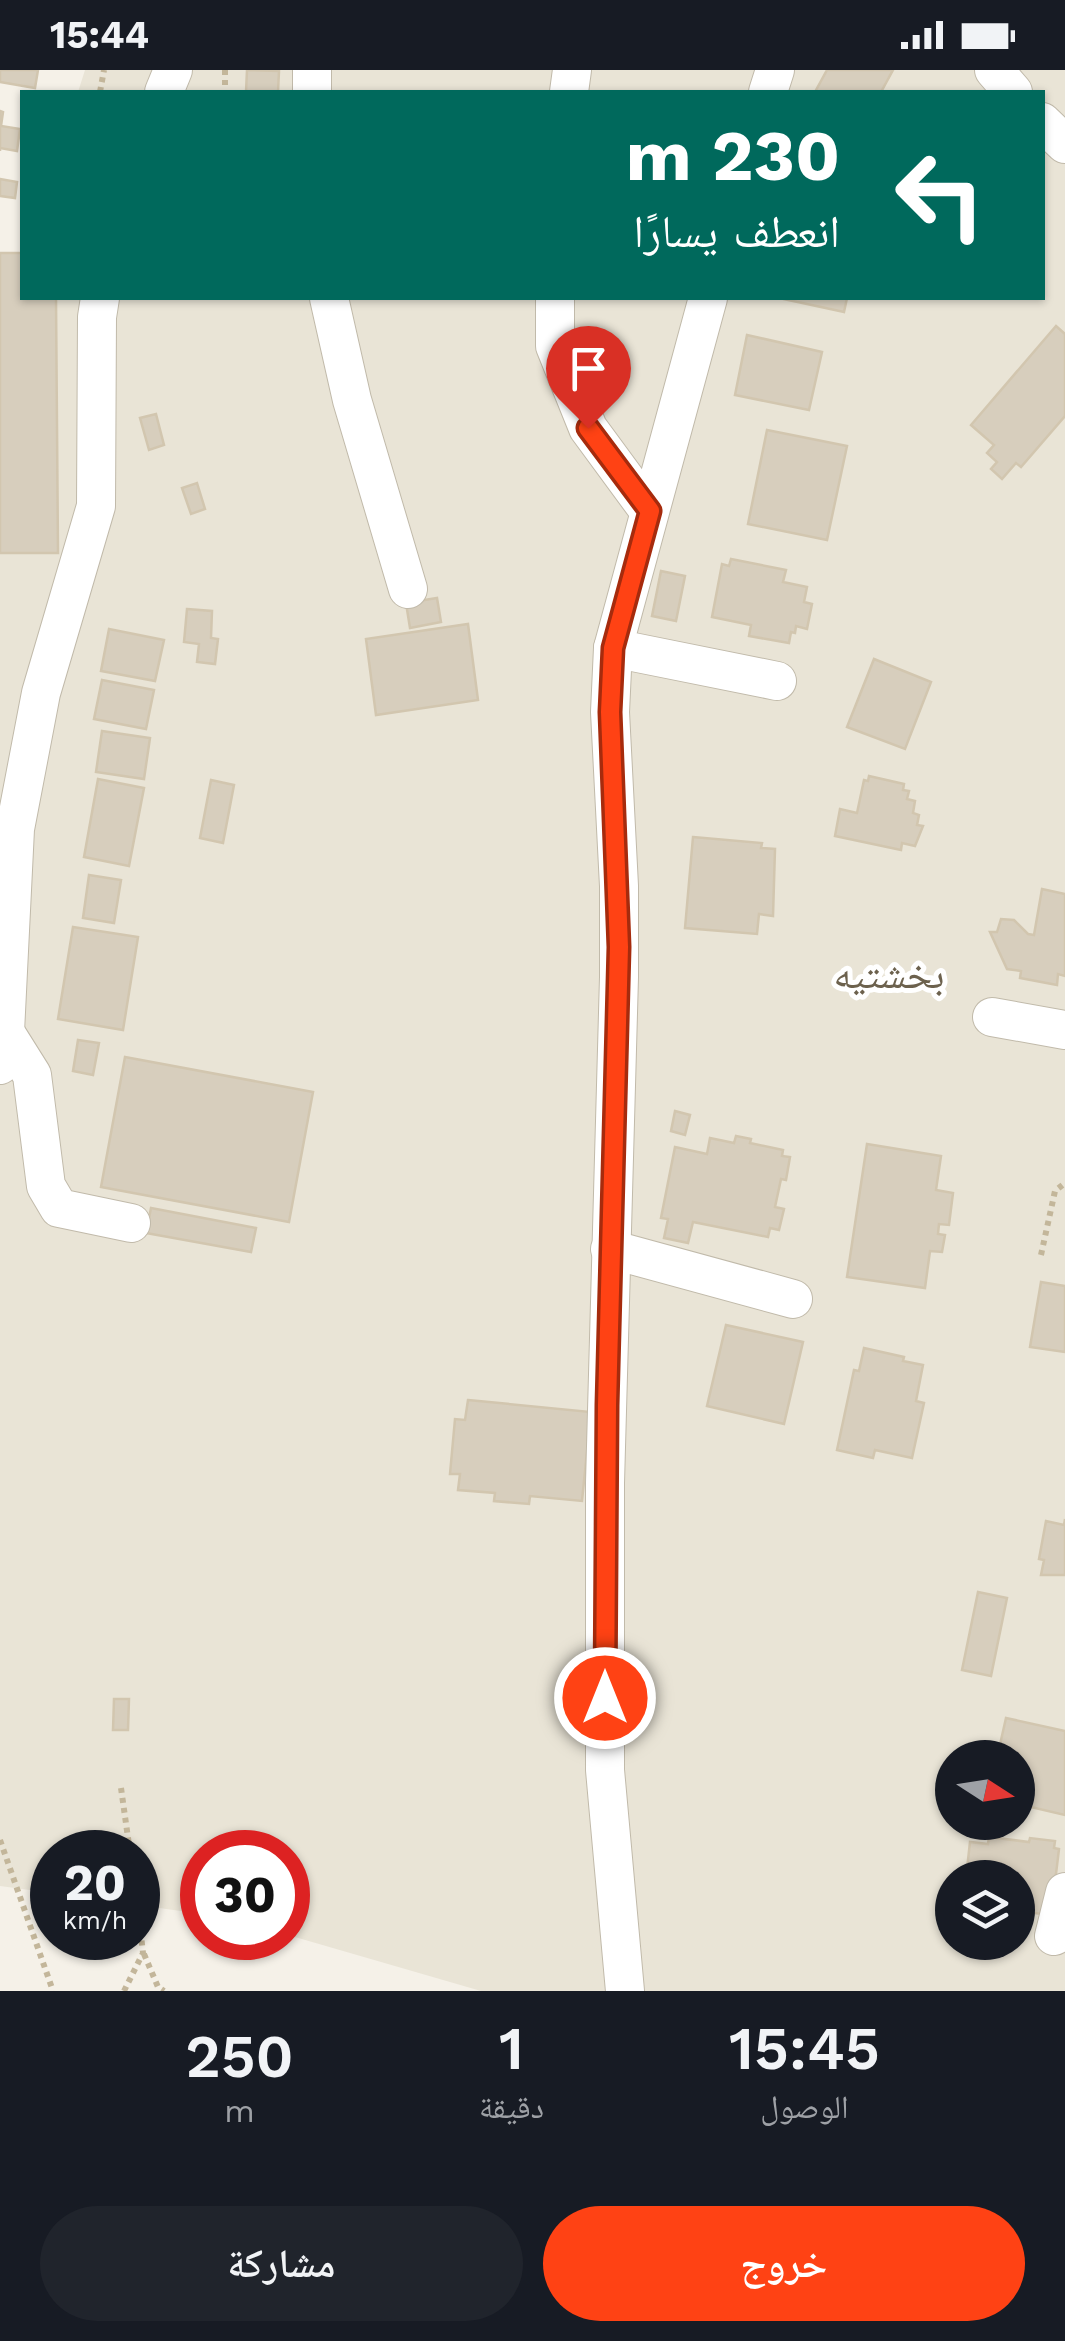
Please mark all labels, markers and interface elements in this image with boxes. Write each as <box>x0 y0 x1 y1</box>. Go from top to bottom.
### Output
text: 15:44 <box>50 13 149 57</box>
text: 230 m <box>626 115 840 197</box>
icon: left <box>875 130 1005 260</box>
text: انعطف يسارًا <box>633 205 840 258</box>
pin <box>546 326 631 429</box>
icon: arrive <box>561 341 616 396</box>
district label: بخشتيه <box>833 951 945 998</box>
position arrow <box>553 1646 657 1750</box>
north arrow <box>935 1740 1035 1840</box>
map controls <box>935 1740 1035 1960</box>
speed limit sign: 30 <box>180 1830 310 1960</box>
text: 20 <box>64 1853 126 1912</box>
button: layers <box>935 1860 1035 1960</box>
text: km/h <box>63 1906 127 1935</box>
text: 1 <box>499 2013 524 2084</box>
text: 15:45 <box>729 2013 880 2084</box>
text: 250 <box>185 2021 294 2092</box>
text: دقيقة <box>479 2088 544 2126</box>
text: الوصول <box>760 2088 849 2126</box>
text: m <box>224 2092 255 2130</box>
button: مشاركة <box>40 2206 523 2321</box>
button: خروج <box>543 2206 1025 2321</box>

